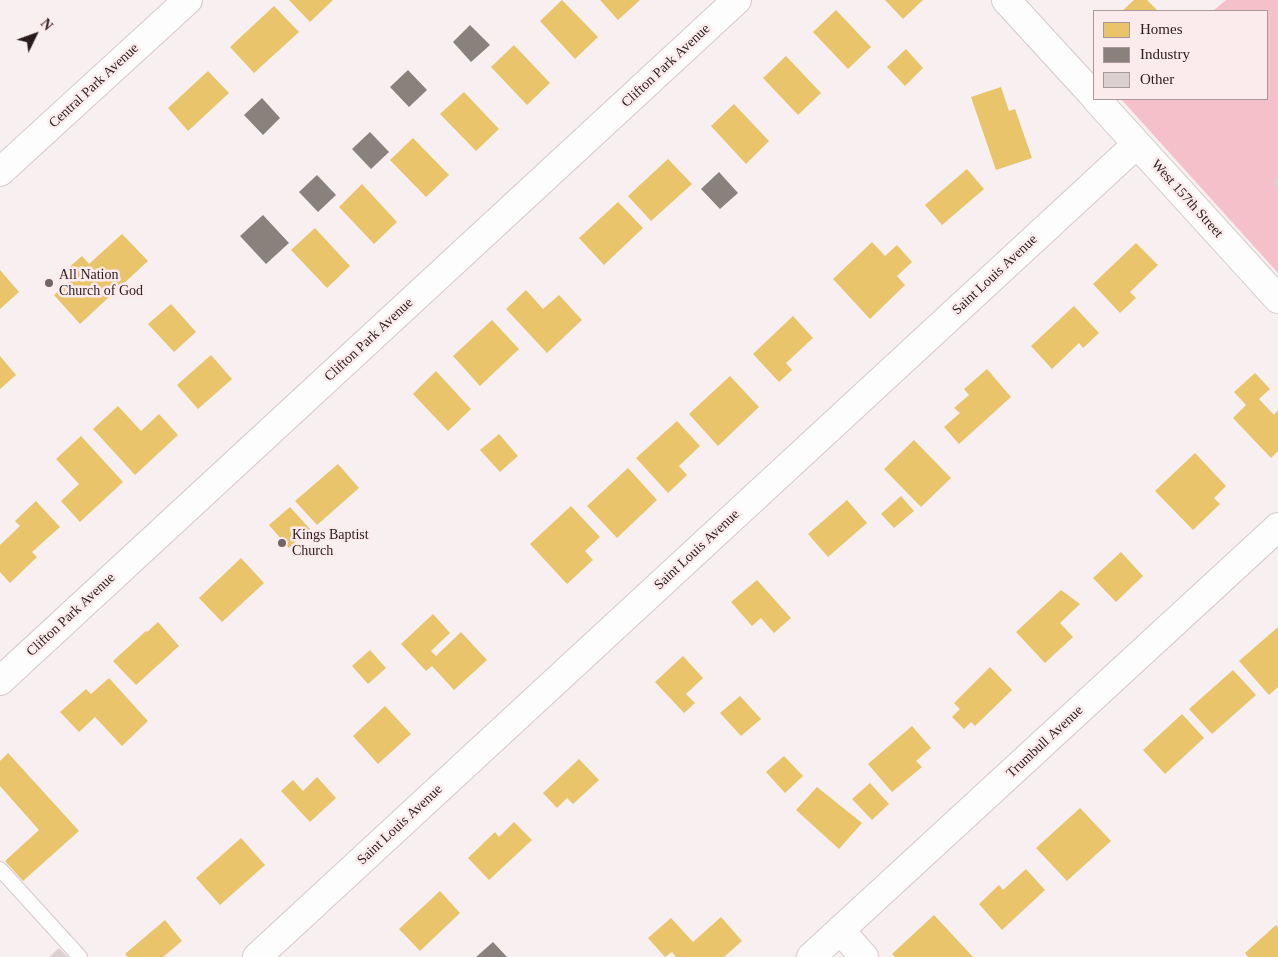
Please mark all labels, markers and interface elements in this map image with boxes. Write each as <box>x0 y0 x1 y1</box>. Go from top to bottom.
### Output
north arrow <box>10 10 60 60</box>
legend <box>1093 10 1268 100</box>
text: N <box>38 16 55 33</box>
street label: Clifton Park Avenue <box>618 21 714 111</box>
text: Homes <box>1140 21 1183 37</box>
street label: Central Park Avenue <box>46 40 142 132</box>
text: Industry <box>1140 46 1190 62</box>
text: Other <box>1140 71 1174 87</box>
street label: West 157th Street <box>1148 157 1226 241</box>
street label: Saint Louis Avenue <box>949 231 1041 319</box>
place label: All Nation Church of God <box>59 267 143 300</box>
marker: All Nation Church of God <box>43 277 55 289</box>
street label: Clifton Park Avenue <box>321 295 417 385</box>
street label: Saint Louis Avenue <box>651 506 743 594</box>
place label: Kings Baptist Church <box>292 527 369 560</box>
marker: Kings Baptist Church <box>276 537 288 549</box>
street label: Clifton Park Avenue <box>23 570 119 660</box>
street label: Trumbull Avenue <box>1003 702 1087 782</box>
street label: Saint Louis Avenue <box>354 781 446 869</box>

